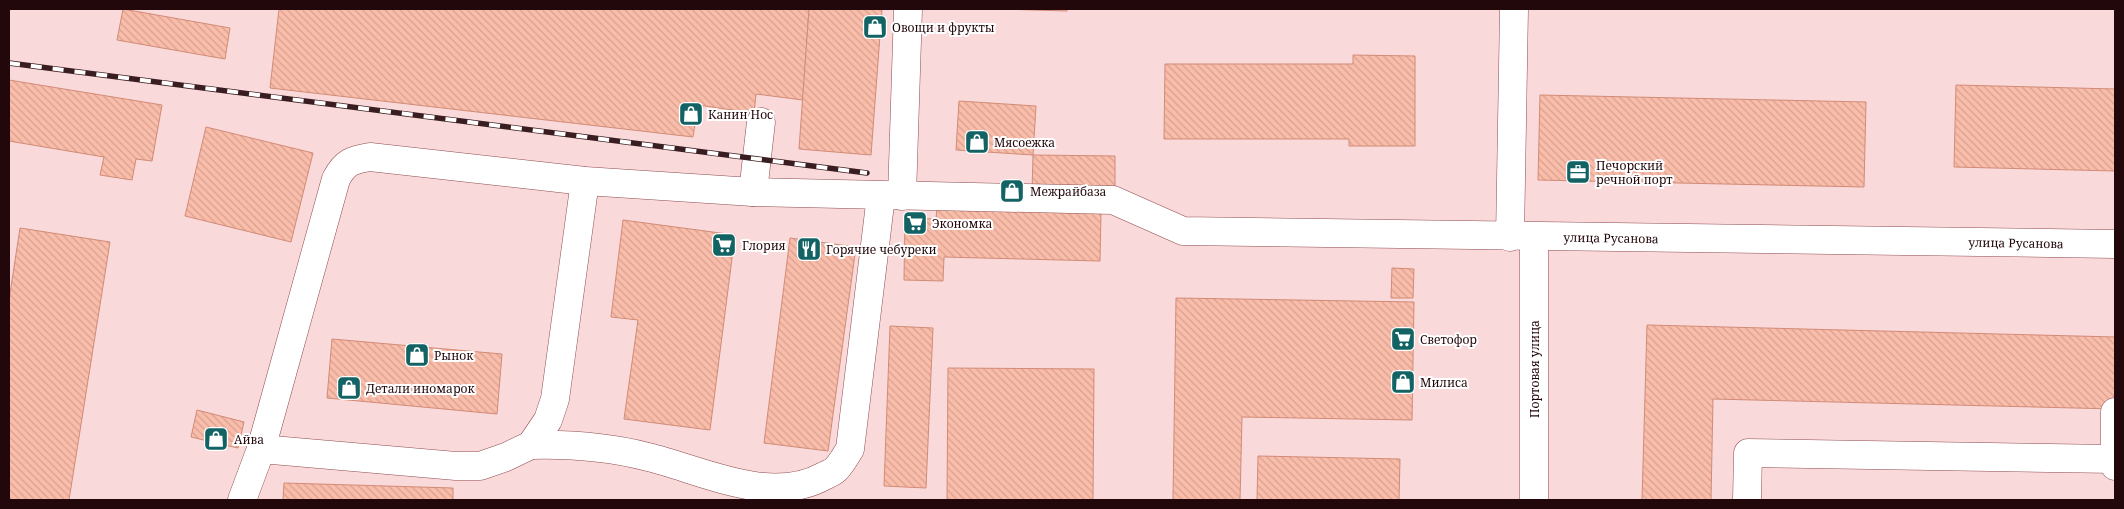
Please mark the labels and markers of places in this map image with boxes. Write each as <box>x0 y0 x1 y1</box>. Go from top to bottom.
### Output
shop icon: Овощи и фрукты <box>862 14 888 40</box>
place label: Овощи и фрукты <box>892 19 995 36</box>
shop icon: Канин Нос <box>678 101 704 127</box>
place label: Канин Нос <box>708 106 773 123</box>
shop icon: Мясоежка <box>964 129 990 155</box>
place label: Мясоежка <box>994 134 1055 151</box>
place label: Печорский речной порт <box>1596 157 1673 188</box>
office icon: Печорский речной порт <box>1565 159 1591 185</box>
shop icon: Межрайбаза <box>999 178 1025 204</box>
place label: Межрайбаза <box>1030 183 1107 200</box>
supermarket icon: Экономка <box>902 210 928 236</box>
place label: Экономка <box>932 215 993 232</box>
supermarket icon: Глория <box>711 232 737 258</box>
restaurant icon: Горячие чебуреки <box>796 236 822 262</box>
place label: Глория <box>742 237 786 254</box>
place label: Горячие чебуреки <box>826 241 937 258</box>
supermarket icon: Светофор <box>1390 326 1416 352</box>
place label: Светофор <box>1420 331 1477 348</box>
shop icon: Рынок <box>404 342 430 368</box>
place label: Рынок <box>434 347 474 364</box>
shop icon: Милиса <box>1390 369 1416 395</box>
place label: Милиса <box>1420 374 1468 391</box>
shop icon: Детали иномарок <box>336 375 362 401</box>
place label: Детали иномарок <box>366 380 475 397</box>
shop icon: Айва <box>203 426 229 452</box>
place label: Айва <box>234 431 264 448</box>

